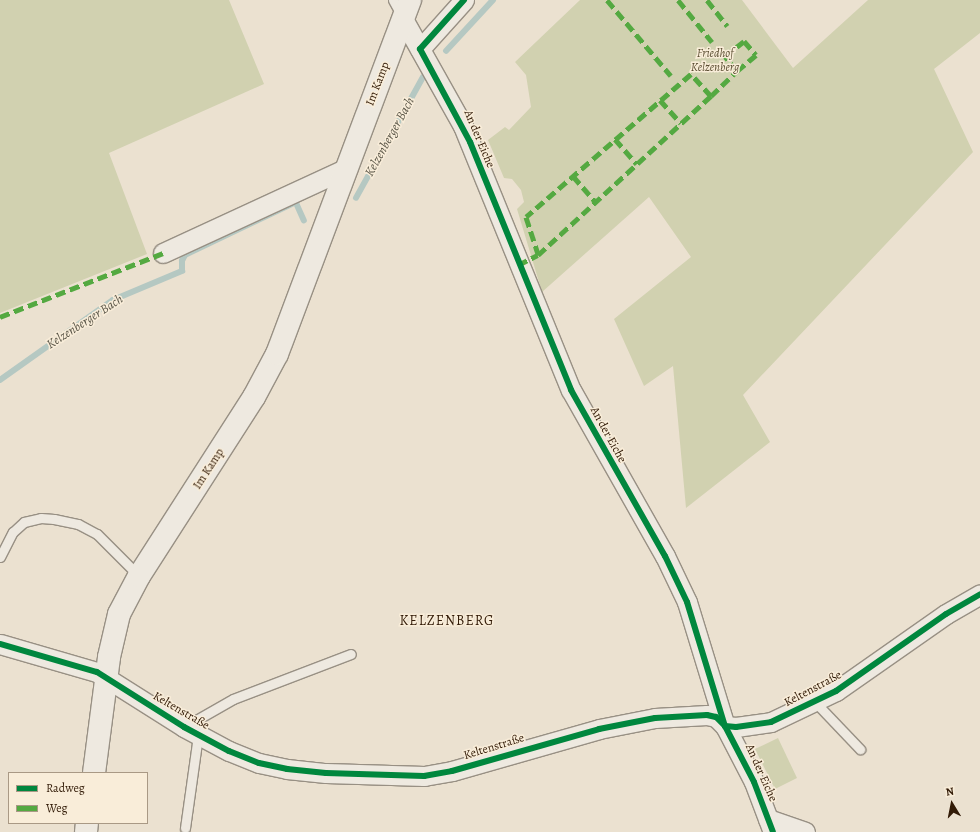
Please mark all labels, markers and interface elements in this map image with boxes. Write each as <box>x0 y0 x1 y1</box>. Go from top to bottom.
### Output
park label: Friedhof Kelzenberg <box>691 47 739 75</box>
street label: Im Kamp <box>363 60 393 108</box>
water label: Kelzenberger Bach <box>362 95 418 179</box>
street label: An der Eiche <box>460 108 498 170</box>
water label: Kelzenberger Bach <box>44 292 126 352</box>
street label: An der Eiche <box>587 405 629 465</box>
street label: Im Kamp <box>190 446 228 492</box>
district label: KELZENBERG <box>400 613 494 629</box>
street label: Keltenstraße <box>782 668 844 710</box>
street label: Keltenstraße <box>150 689 212 733</box>
street label: Keltenstraße <box>462 731 526 763</box>
street label: An der Eiche <box>742 742 780 804</box>
legend <box>8 772 148 824</box>
text: Radweg <box>46 780 85 796</box>
north arrow <box>932 784 972 824</box>
text: N <box>945 784 955 800</box>
text: Weg <box>46 800 68 816</box>

